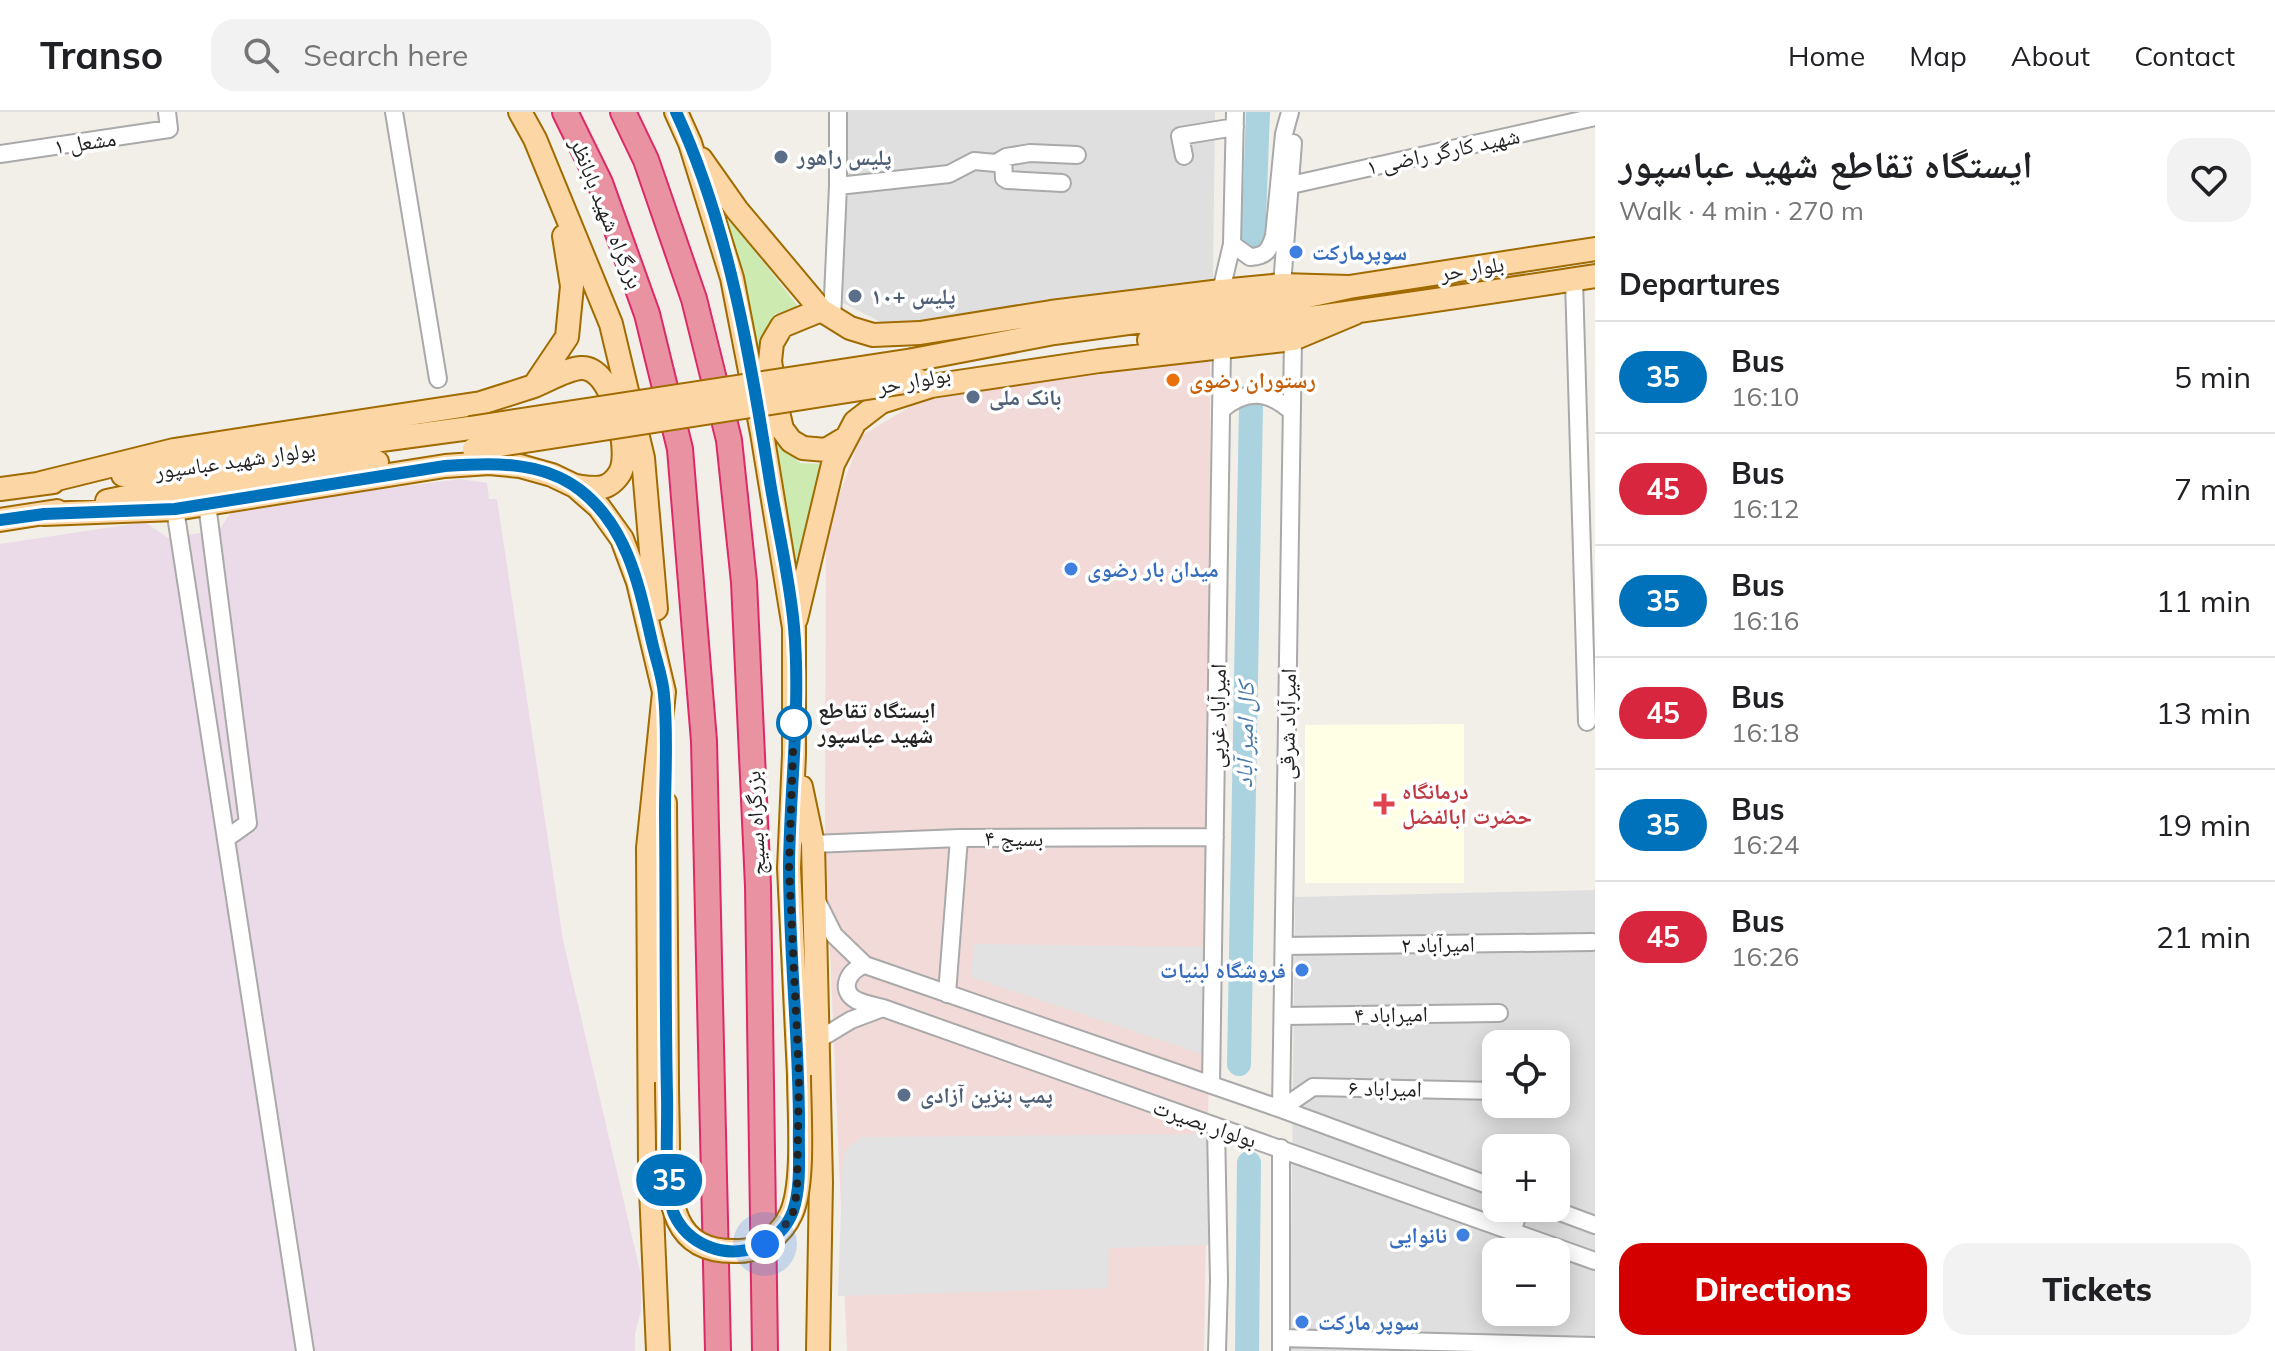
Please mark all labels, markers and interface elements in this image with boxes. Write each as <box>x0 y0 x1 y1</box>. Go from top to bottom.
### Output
search box <box>211 19 771 91</box>
text: Transo <box>40 31 163 79</box>
icon: search <box>239 33 283 77</box>
text: Search here <box>303 36 468 74</box>
text: Home <box>1788 38 1865 73</box>
text: Map <box>1909 38 1967 73</box>
text: About <box>2011 38 2090 73</box>
text: Contact <box>2134 38 2235 73</box>
street label: شهید کارگر راضی ۱ <box>1364 121 1522 181</box>
street label: مشعل ۱ <box>52 124 118 160</box>
street label: بزرگراه شهید بابانظر <box>564 132 650 293</box>
button: heart <box>2167 138 2251 222</box>
text: ایستگاه تقاطع شهید عباسپور <box>1619 140 2033 188</box>
place label: پلیس راهور <box>796 143 892 171</box>
marker: پلیس راهور <box>772 148 790 166</box>
text: Walk · 4 min · 270 m <box>1619 194 1864 227</box>
place label: سوپرمارکت <box>1312 238 1407 266</box>
marker: سوپرمارکت <box>1287 243 1305 261</box>
street label: بلوار حر <box>1437 249 1506 287</box>
text: Departures <box>1619 265 1780 303</box>
place label: پلیس +۱۰ <box>871 282 955 310</box>
marker: پلیس +۱۰ <box>846 287 864 305</box>
text: Bus <box>1731 342 1785 380</box>
text: 5 min <box>2174 358 2251 396</box>
text: 35 <box>1646 359 1680 394</box>
street label: بولوار حر <box>874 360 953 400</box>
place label: رستوران رضوی <box>1189 366 1316 394</box>
marker: رستوران رضوی <box>1164 371 1182 389</box>
text: 16:10 <box>1731 380 1799 413</box>
place label: بانک ملی <box>989 383 1061 411</box>
marker: بانک ملی <box>964 388 982 406</box>
street label: بولوار شهید عباسپور <box>152 435 317 485</box>
text: Bus <box>1731 454 1785 492</box>
text: 7 min <box>2174 470 2251 508</box>
text: 45 <box>1646 471 1680 506</box>
text: 16:12 <box>1731 492 1799 525</box>
place label: میدان بار رضوی <box>1087 555 1219 583</box>
marker: میدان بار رضوی <box>1062 560 1080 578</box>
text: Bus <box>1731 566 1785 604</box>
text: 11 min <box>2156 582 2251 620</box>
text: 35 <box>1646 583 1680 618</box>
text: 16:16 <box>1731 604 1799 637</box>
street label: امیرآباد غربی <box>1202 663 1232 769</box>
street label: امیرآباد شرقی <box>1272 668 1302 780</box>
water label: کال امیر آباد <box>1228 678 1261 788</box>
text: Bus <box>1731 678 1785 716</box>
text: 13 min <box>2156 694 2251 732</box>
text: 45 <box>1646 695 1680 730</box>
place label: ایستگاه تقاطع شهید عباسپور <box>817 696 936 749</box>
marker: ایستگاه تقاطع شهید عباسپور <box>777 706 811 740</box>
text: 16:18 <box>1731 716 1799 749</box>
street label: بزرگراه بسیج <box>738 770 772 876</box>
place label: درمانگاه حضرت ابالفضل <box>1402 777 1532 830</box>
text: Bus <box>1731 790 1785 828</box>
marker: درمانگاه حضرت ابالفضل <box>1373 793 1395 815</box>
text: 19 min <box>2156 806 2251 844</box>
text: 35 <box>1646 807 1680 842</box>
street label: بسیج ۴ <box>985 824 1043 852</box>
text: 16:24 <box>1731 828 1799 861</box>
text: Bus <box>1731 902 1785 940</box>
text: 21 min <box>2156 918 2251 956</box>
text: 45 <box>1646 919 1680 954</box>
street label: امیرآباد ۲ <box>1401 929 1475 959</box>
text: 16:26 <box>1731 940 1799 973</box>
place label: فروشگاه لبنیات <box>1160 956 1286 984</box>
marker: فروشگاه لبنیات <box>1293 961 1311 979</box>
street label: امیراباد ۴ <box>1354 999 1428 1029</box>
map controls <box>1482 1030 1570 1326</box>
button: locate <box>1482 1030 1570 1118</box>
street label: امیراباد ۶ <box>1348 1073 1422 1103</box>
place label: پمپ بنزین آزادی <box>920 1081 1053 1109</box>
marker: پمپ بنزین آزادی <box>895 1086 913 1104</box>
street label: بولوار بصیرت <box>1150 1092 1260 1154</box>
button: + <box>1482 1134 1570 1222</box>
line badge: 35 <box>633 1154 705 1206</box>
text: 35 <box>652 1162 686 1197</box>
place label: نانوایی <box>1389 1221 1447 1249</box>
your location <box>745 1224 785 1264</box>
marker: نانوایی <box>1454 1226 1472 1244</box>
button: − <box>1482 1238 1570 1326</box>
button: Directions <box>1619 1243 1927 1335</box>
button: Tickets <box>1943 1243 2251 1335</box>
place label: سوپر مارکت <box>1318 1308 1419 1336</box>
marker: سوپر مارکت <box>1293 1313 1311 1331</box>

